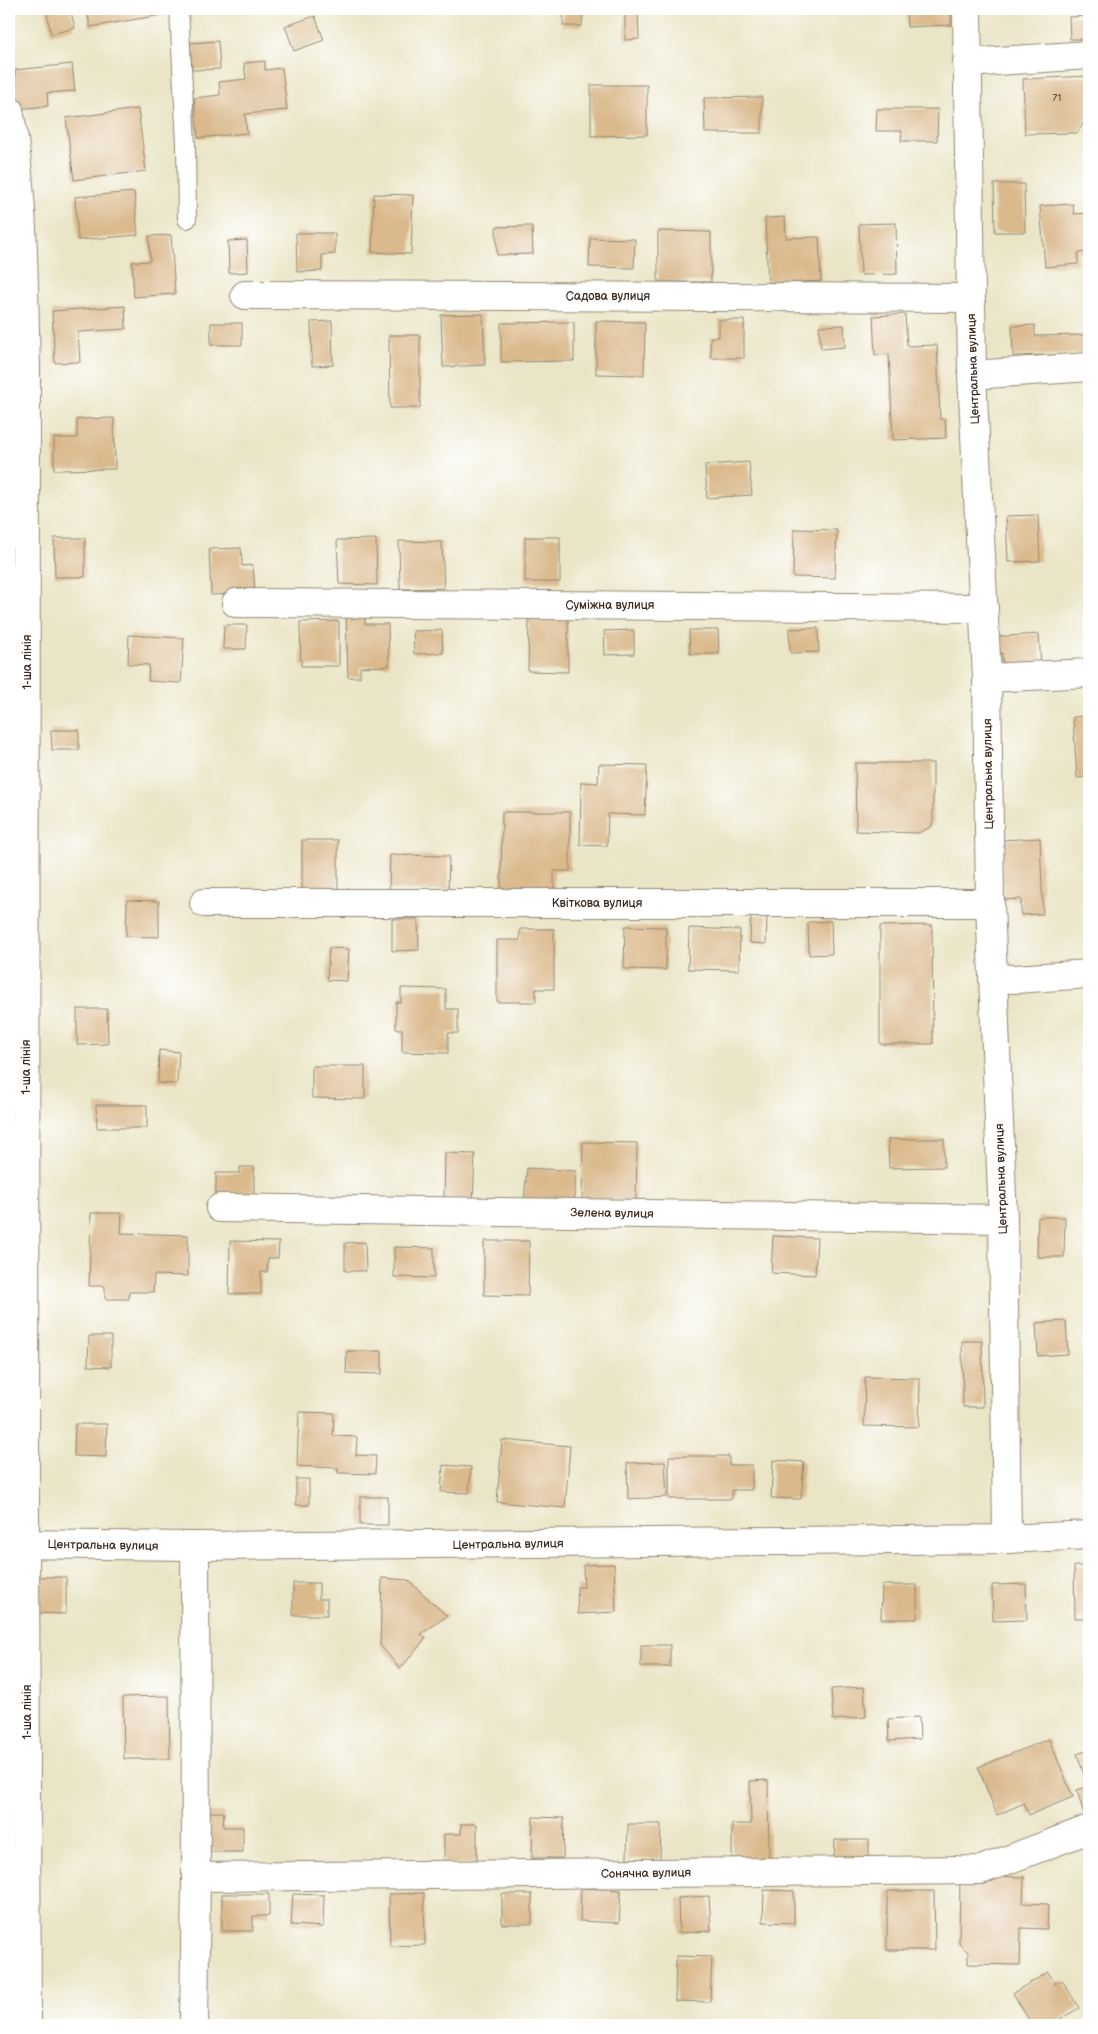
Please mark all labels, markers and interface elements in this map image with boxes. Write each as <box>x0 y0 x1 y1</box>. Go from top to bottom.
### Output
house number: 71 <box>1053 92 1062 104</box>
street label: Садова вулиця <box>566 289 651 304</box>
street label: Центральна вулиця <box>964 313 983 425</box>
street label: Суміжна вулиця <box>565 598 655 613</box>
street label: 1-ша лінія <box>20 634 35 689</box>
street label: Центральна вулиця <box>980 718 997 830</box>
street label: Квіткова вулиця <box>552 896 643 911</box>
street label: 1-ша лінія <box>19 1039 34 1094</box>
street label: Центральна вулиця <box>992 1123 1011 1235</box>
street label: Зелена вулиця <box>570 1205 654 1222</box>
street label: Центральна вулиця <box>452 1536 564 1553</box>
street label: Центральна вулиця <box>47 1537 159 1554</box>
street label: 1-ша лінія <box>20 1684 35 1739</box>
street label: Сонячна вулиця <box>601 1865 692 1882</box>

